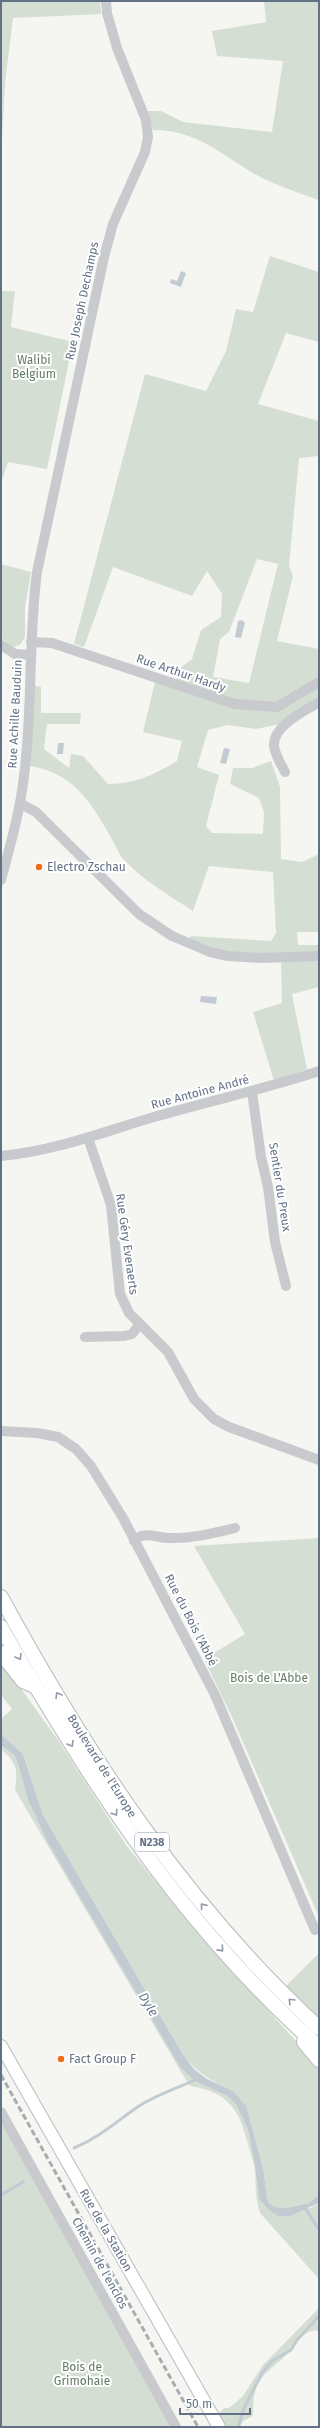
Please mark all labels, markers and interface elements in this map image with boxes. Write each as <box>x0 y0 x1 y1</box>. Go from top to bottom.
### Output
street label: Rue Joseph Dechamps <box>63 240 101 361</box>
park label: Walibi Belgium <box>12 353 56 381</box>
street label: Rue Arthur Hardy <box>134 651 228 695</box>
street label: Rue Achille Bauduin <box>5 659 25 769</box>
place label: Electro Zschau <box>47 860 126 874</box>
marker: Electro Zschau <box>34 862 44 872</box>
street label: Rue Antoine André <box>149 1072 251 1112</box>
street label: Sentier du Preux <box>266 1142 294 1233</box>
street label: Rue Géry Everaerts <box>113 1192 141 1296</box>
street label: Rue du Bois l'Abbé <box>162 1572 220 1668</box>
one-way arrow <box>14 1653 21 1660</box>
park label: Bois de L'Abbe <box>230 1671 308 1685</box>
one-way arrow <box>55 1692 62 1699</box>
street label: Boulevard de l'Europe <box>64 1712 140 1820</box>
one-way arrow <box>67 1740 74 1747</box>
one-way arrow <box>110 1809 117 1816</box>
road number: N238 <box>135 1833 169 1851</box>
one-way arrow <box>201 1903 208 1910</box>
one-way arrow <box>217 1944 224 1951</box>
water label: Dyle <box>136 1990 162 2019</box>
one-way arrow <box>288 1998 296 2006</box>
place label: Fact Group F <box>69 2052 136 2066</box>
marker: Fact Group F <box>56 2054 66 2064</box>
street label: Rue de la Station <box>77 2186 135 2274</box>
street label: Chemin de l'enclos <box>69 2215 131 2311</box>
park label: Bois de Grimohaie <box>54 2360 110 2388</box>
scale bar <box>180 2390 250 2416</box>
text: 50 m <box>186 2397 212 2411</box>

